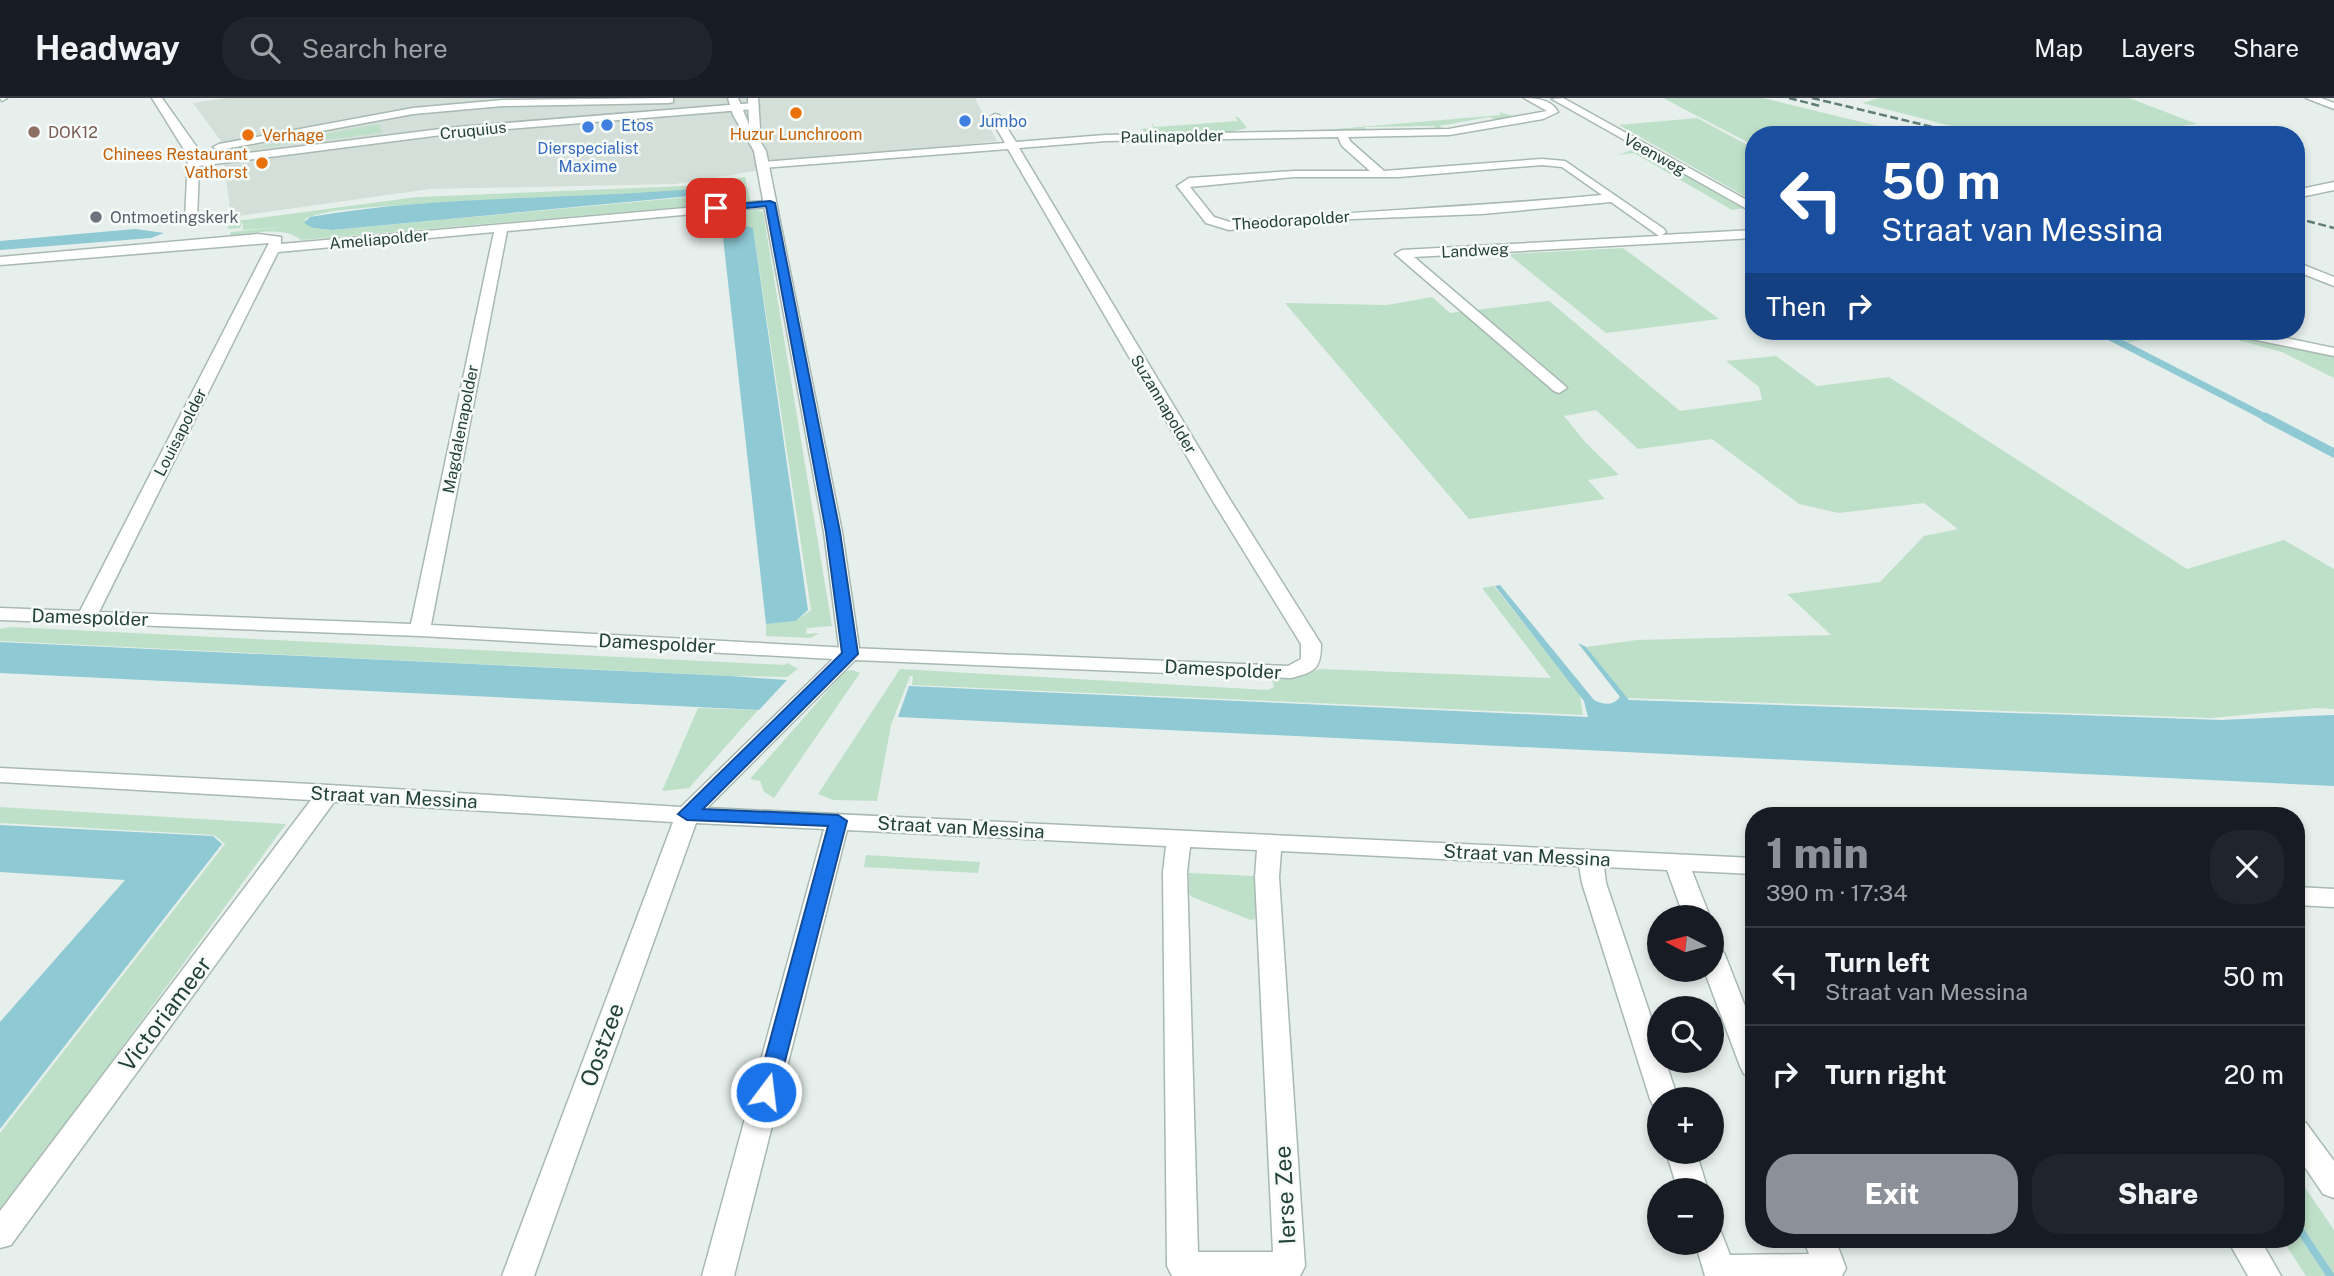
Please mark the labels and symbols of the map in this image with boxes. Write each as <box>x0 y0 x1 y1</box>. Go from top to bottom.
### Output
marker: Huzur Lunchroom <box>788 105 804 121</box>
place label: Jumbo <box>979 112 1027 131</box>
marker: Jumbo <box>957 113 973 129</box>
place label: Etos <box>621 116 654 135</box>
marker: Etos <box>599 117 615 133</box>
street label: Cruquius <box>439 118 507 143</box>
marker: Dierspecialist Maxime <box>580 119 596 135</box>
place label: DOK12 <box>48 123 98 142</box>
marker: DOK12 <box>26 124 42 140</box>
place label: Huzur Lunchroom <box>730 125 862 144</box>
place label: Verhage <box>262 126 324 145</box>
street label: Paulinapolder <box>1120 126 1224 147</box>
marker: Verhage <box>240 127 256 143</box>
street label: Veenweg <box>1620 130 1689 179</box>
place label: Dierspecialist Maxime <box>537 139 639 176</box>
place label: Chinees Restaurant Vathorst <box>103 145 248 182</box>
marker: Chinees Restaurant Vathorst <box>254 155 270 171</box>
pin <box>686 178 746 238</box>
street label: Theodorapolder <box>1231 207 1351 234</box>
place label: Ontmoetingskerk <box>110 208 239 227</box>
marker: Ontmoetingskerk <box>88 209 104 225</box>
street label: Ameliapolder <box>329 226 430 253</box>
street label: Landweg <box>1441 239 1509 262</box>
street label: Suzannapolder <box>1127 351 1201 457</box>
street label: Magdalenapolder <box>439 363 482 495</box>
street label: Louisapolder <box>150 385 211 479</box>
street label: Damespolder <box>31 604 149 630</box>
street label: Damespolder <box>598 629 716 657</box>
street label: Damespolder <box>1164 655 1282 683</box>
street label: Straat van Messina <box>310 782 478 812</box>
street label: Straat van Messina <box>877 812 1045 842</box>
street label: Straat van Messina <box>1443 840 1611 870</box>
north arrow <box>1647 905 1724 982</box>
street label: Victoriameer <box>113 951 217 1077</box>
street label: Oostzee <box>574 999 629 1090</box>
position arrow <box>729 1055 803 1129</box>
street label: Ierse Zee <box>1268 1145 1301 1245</box>

